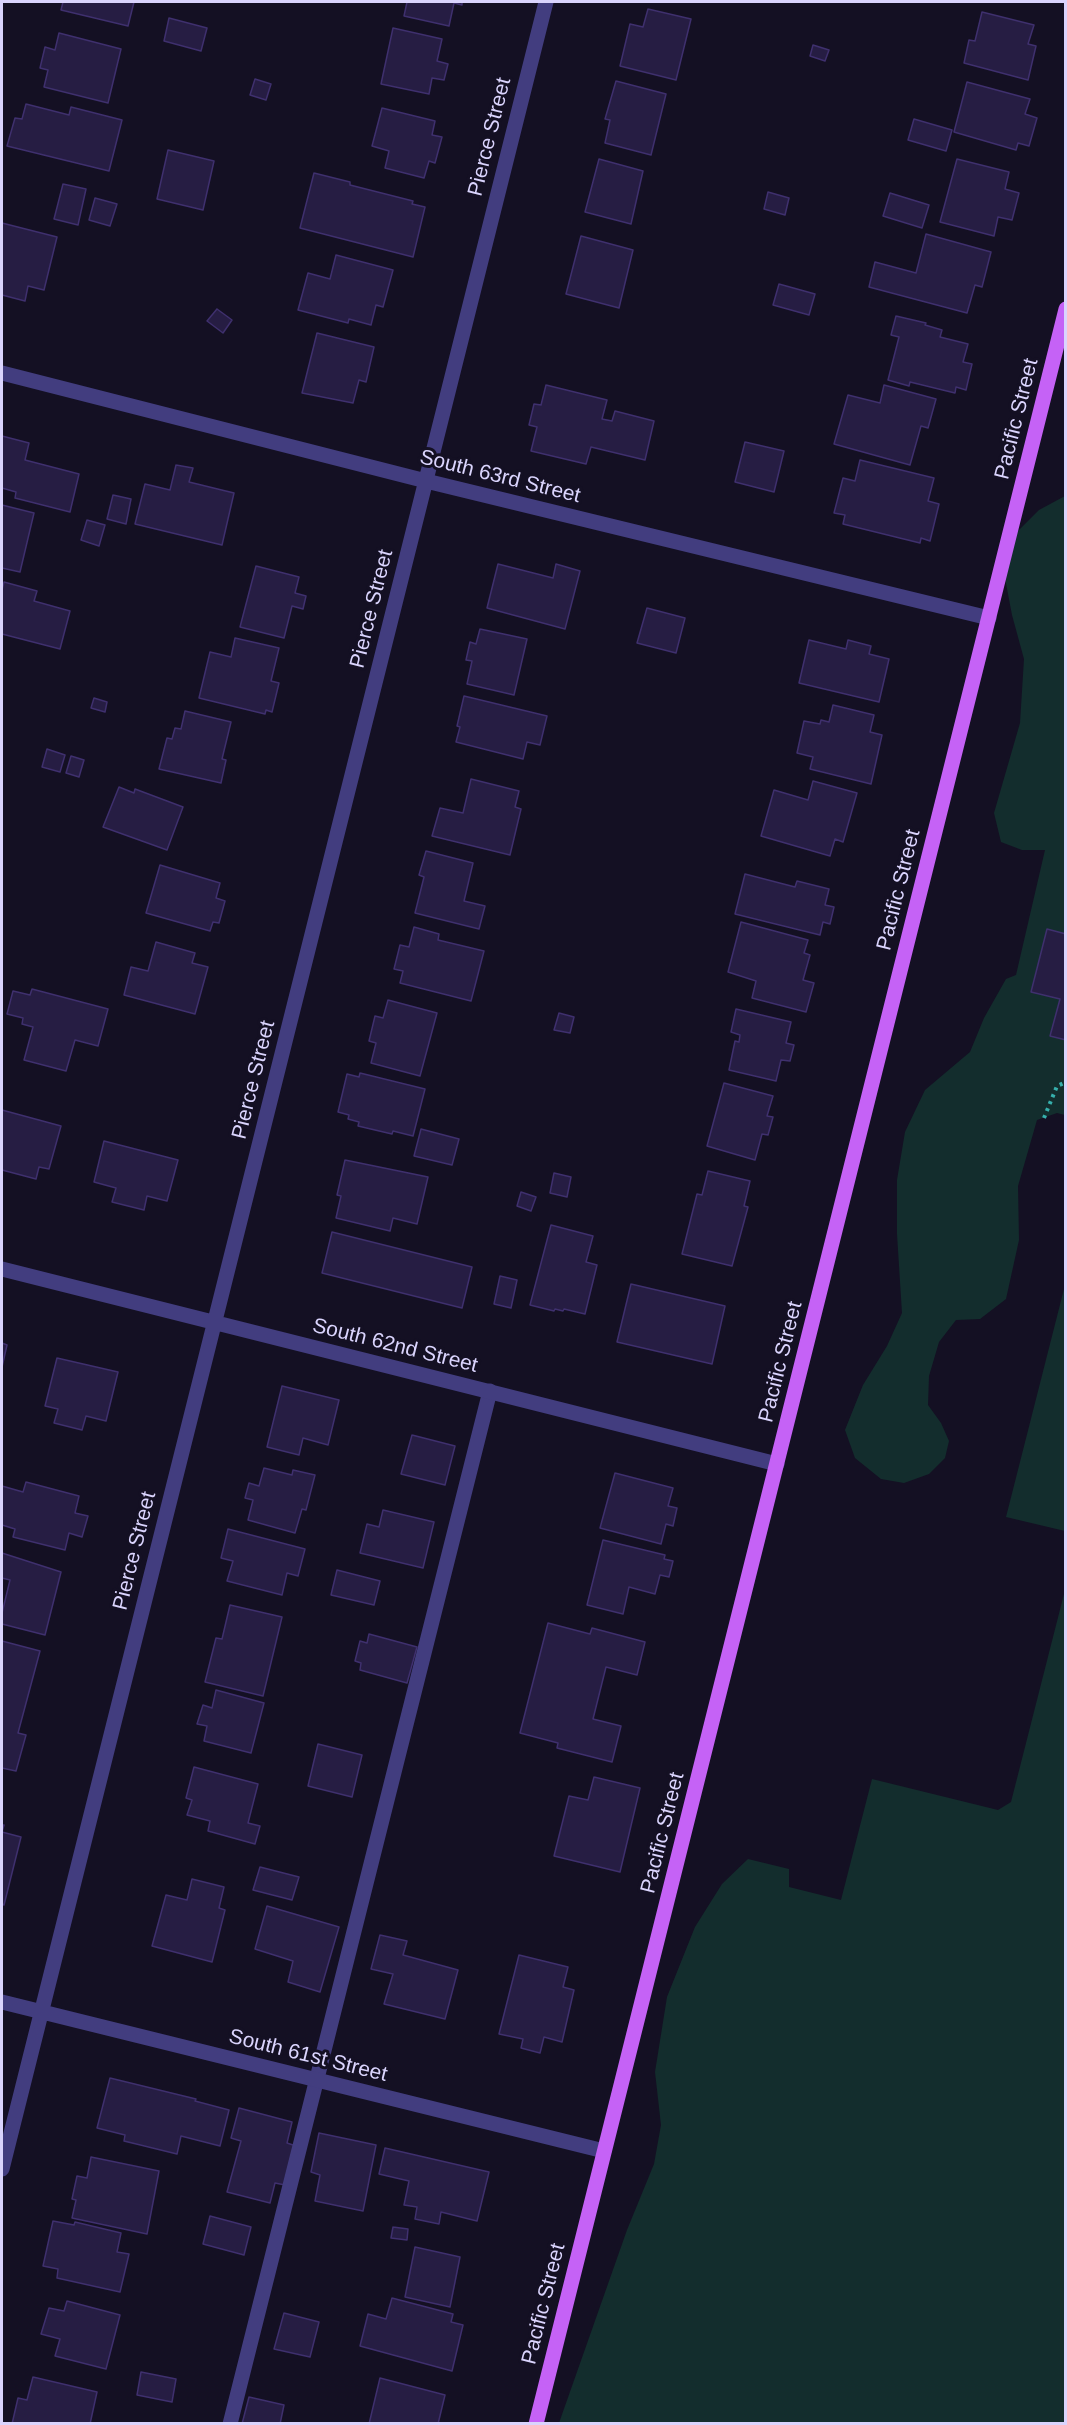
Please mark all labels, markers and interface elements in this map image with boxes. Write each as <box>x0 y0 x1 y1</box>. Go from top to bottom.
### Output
street label: Pierce Street <box>463 75 517 199</box>
street label: Pacific Street <box>990 356 1044 482</box>
street label: South 63rd Street <box>417 445 583 509</box>
street label: Pierce Street <box>345 547 399 671</box>
street label: Pacific Street <box>872 827 926 953</box>
street label: Pierce Street <box>227 1018 281 1142</box>
street label: Pacific Street <box>754 1299 808 1425</box>
street label: South 62nd Street <box>310 1313 480 1379</box>
street label: Pierce Street <box>108 1489 162 1613</box>
street label: Pacific Street <box>636 1770 690 1896</box>
street label: South 61st Street <box>226 2024 390 2088</box>
street label: Pacific Street <box>517 2241 571 2367</box>

